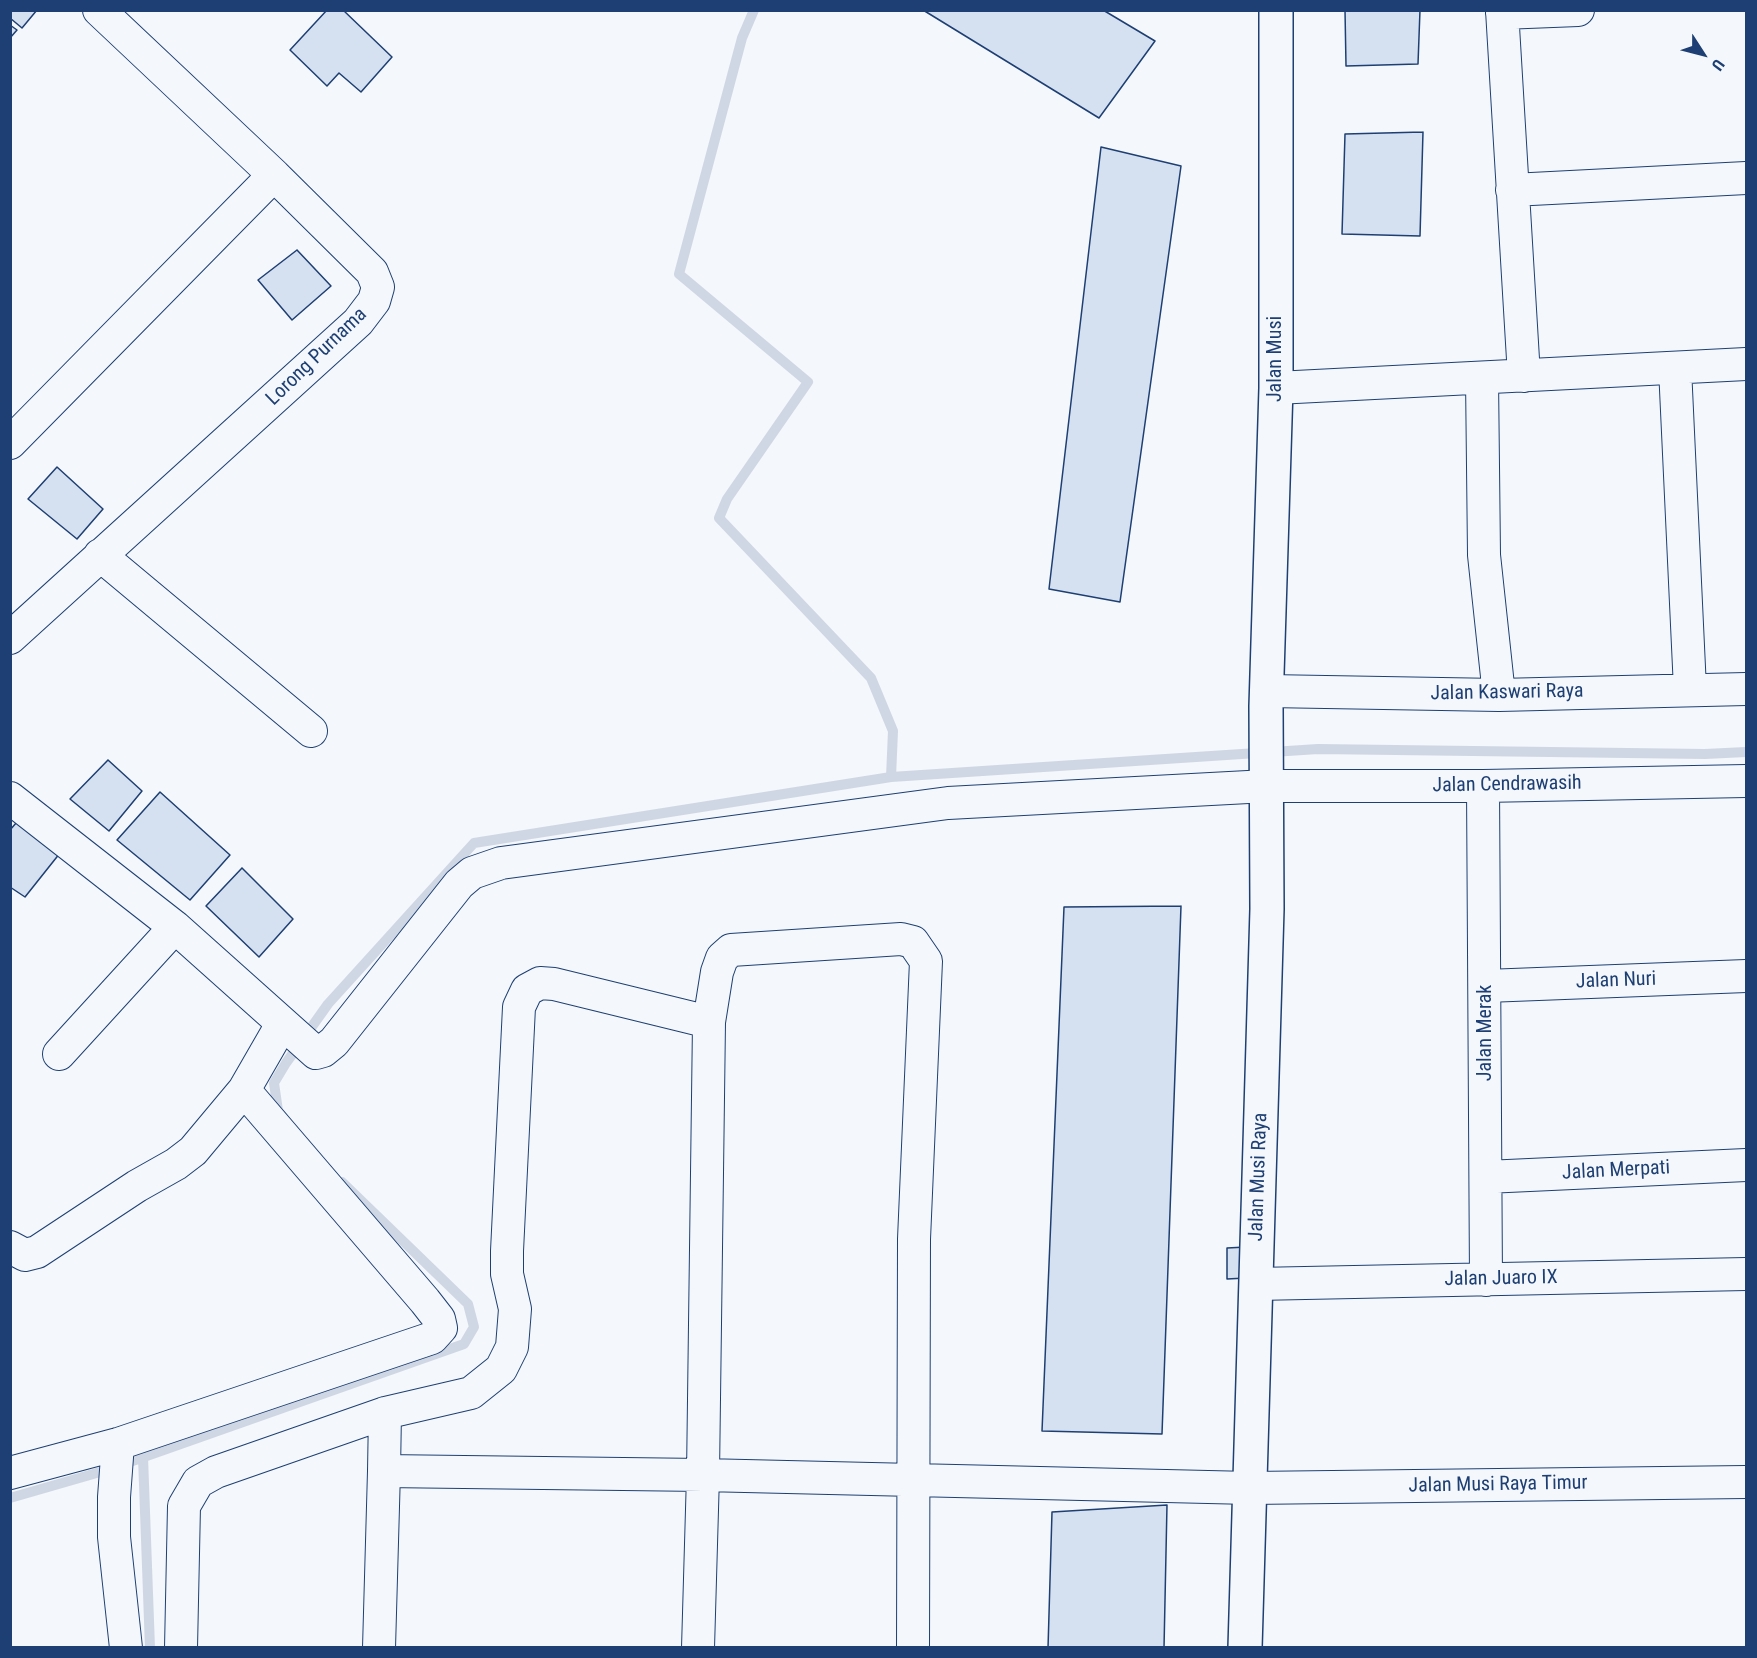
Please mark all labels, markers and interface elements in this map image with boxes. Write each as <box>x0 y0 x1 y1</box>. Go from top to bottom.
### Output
north arrow <box>1673 24 1733 84</box>
text: U <box>1708 56 1728 74</box>
street label: Lorong Purnama <box>262 303 372 411</box>
street label: Jalan Musi <box>1264 316 1288 402</box>
street label: Jalan Kaswari Raya <box>1430 680 1584 706</box>
street label: Jalan Cendrawasih <box>1432 772 1582 798</box>
street label: Jalan Nuri <box>1575 968 1657 994</box>
street label: Jalan Merak <box>1474 985 1498 1081</box>
street label: Jalan Musi Raya <box>1245 1112 1273 1242</box>
street label: Jalan Merpati <box>1561 1156 1671 1186</box>
street label: Jalan Juaro IX <box>1444 1266 1558 1292</box>
street label: Jalan Musi Raya Timur <box>1408 1471 1588 1499</box>

